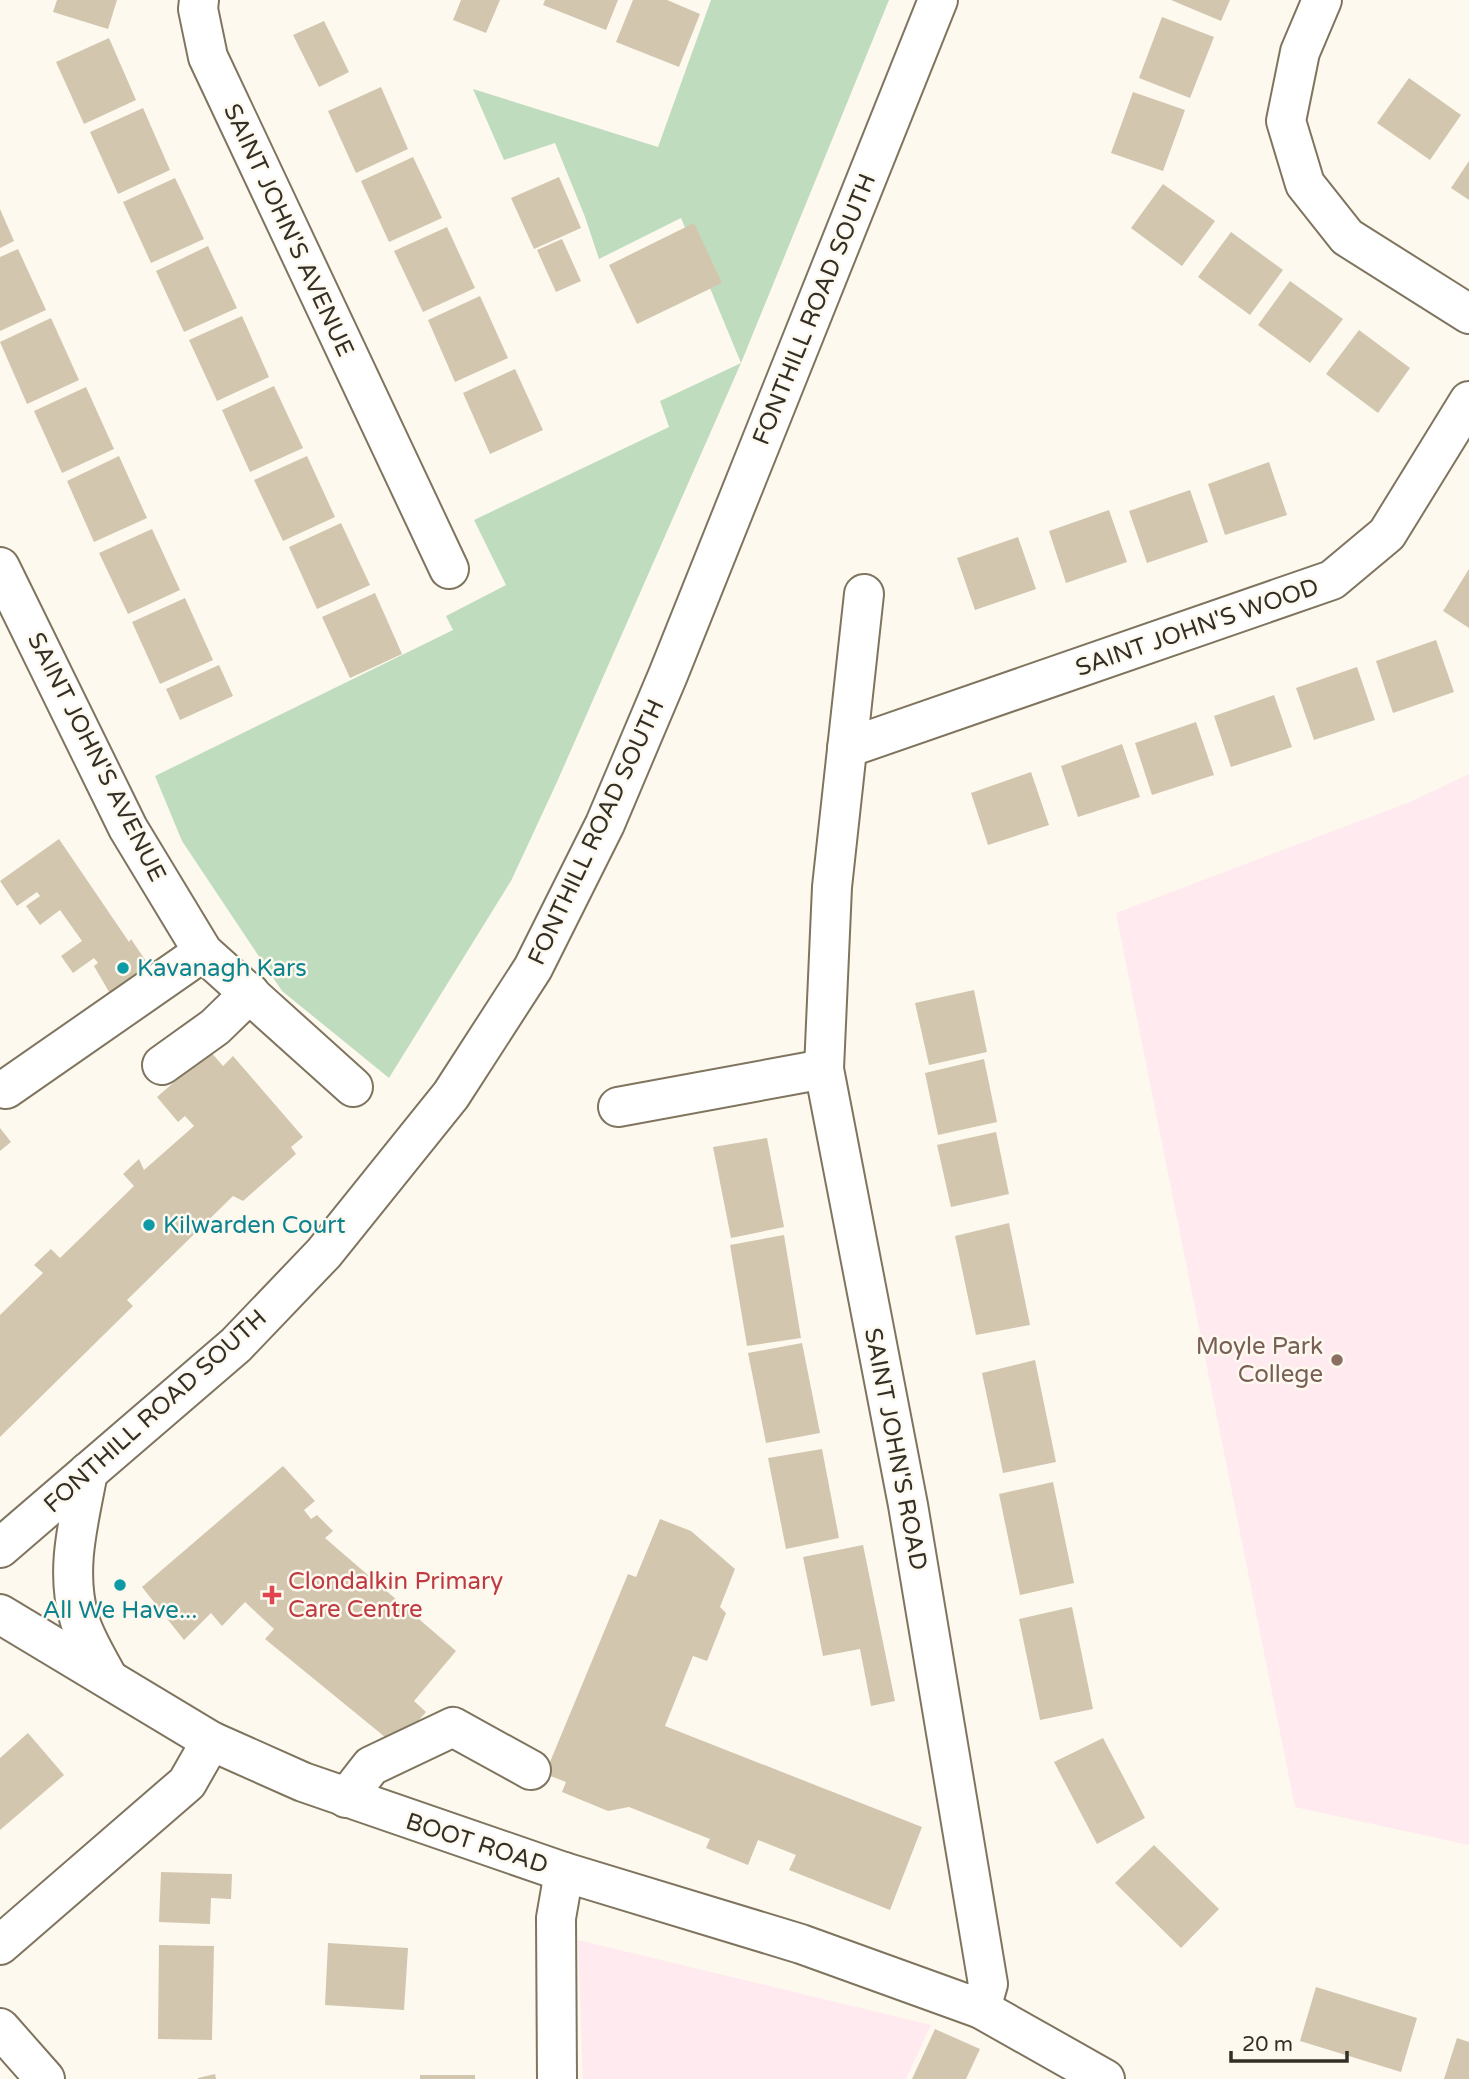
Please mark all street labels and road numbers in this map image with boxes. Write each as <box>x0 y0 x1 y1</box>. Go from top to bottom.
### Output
street label: SAINT JOHN'S AVENUE <box>217 99 360 361</box>
street label: FONTHILL ROAD SOUTH <box>747 169 882 449</box>
street label: SAINT JOHN'S WOOD <box>1072 572 1323 683</box>
street label: SAINT JOHN'S AVENUE <box>21 628 172 887</box>
street label: FONTHILL ROAD SOUTH <box>522 695 671 970</box>
street label: FONTHILL ROAD SOUTH <box>38 1304 273 1519</box>
street label: SAINT JOHN'S ROAD <box>858 1325 933 1573</box>
street label: BOOT ROAD <box>402 1807 552 1880</box>

